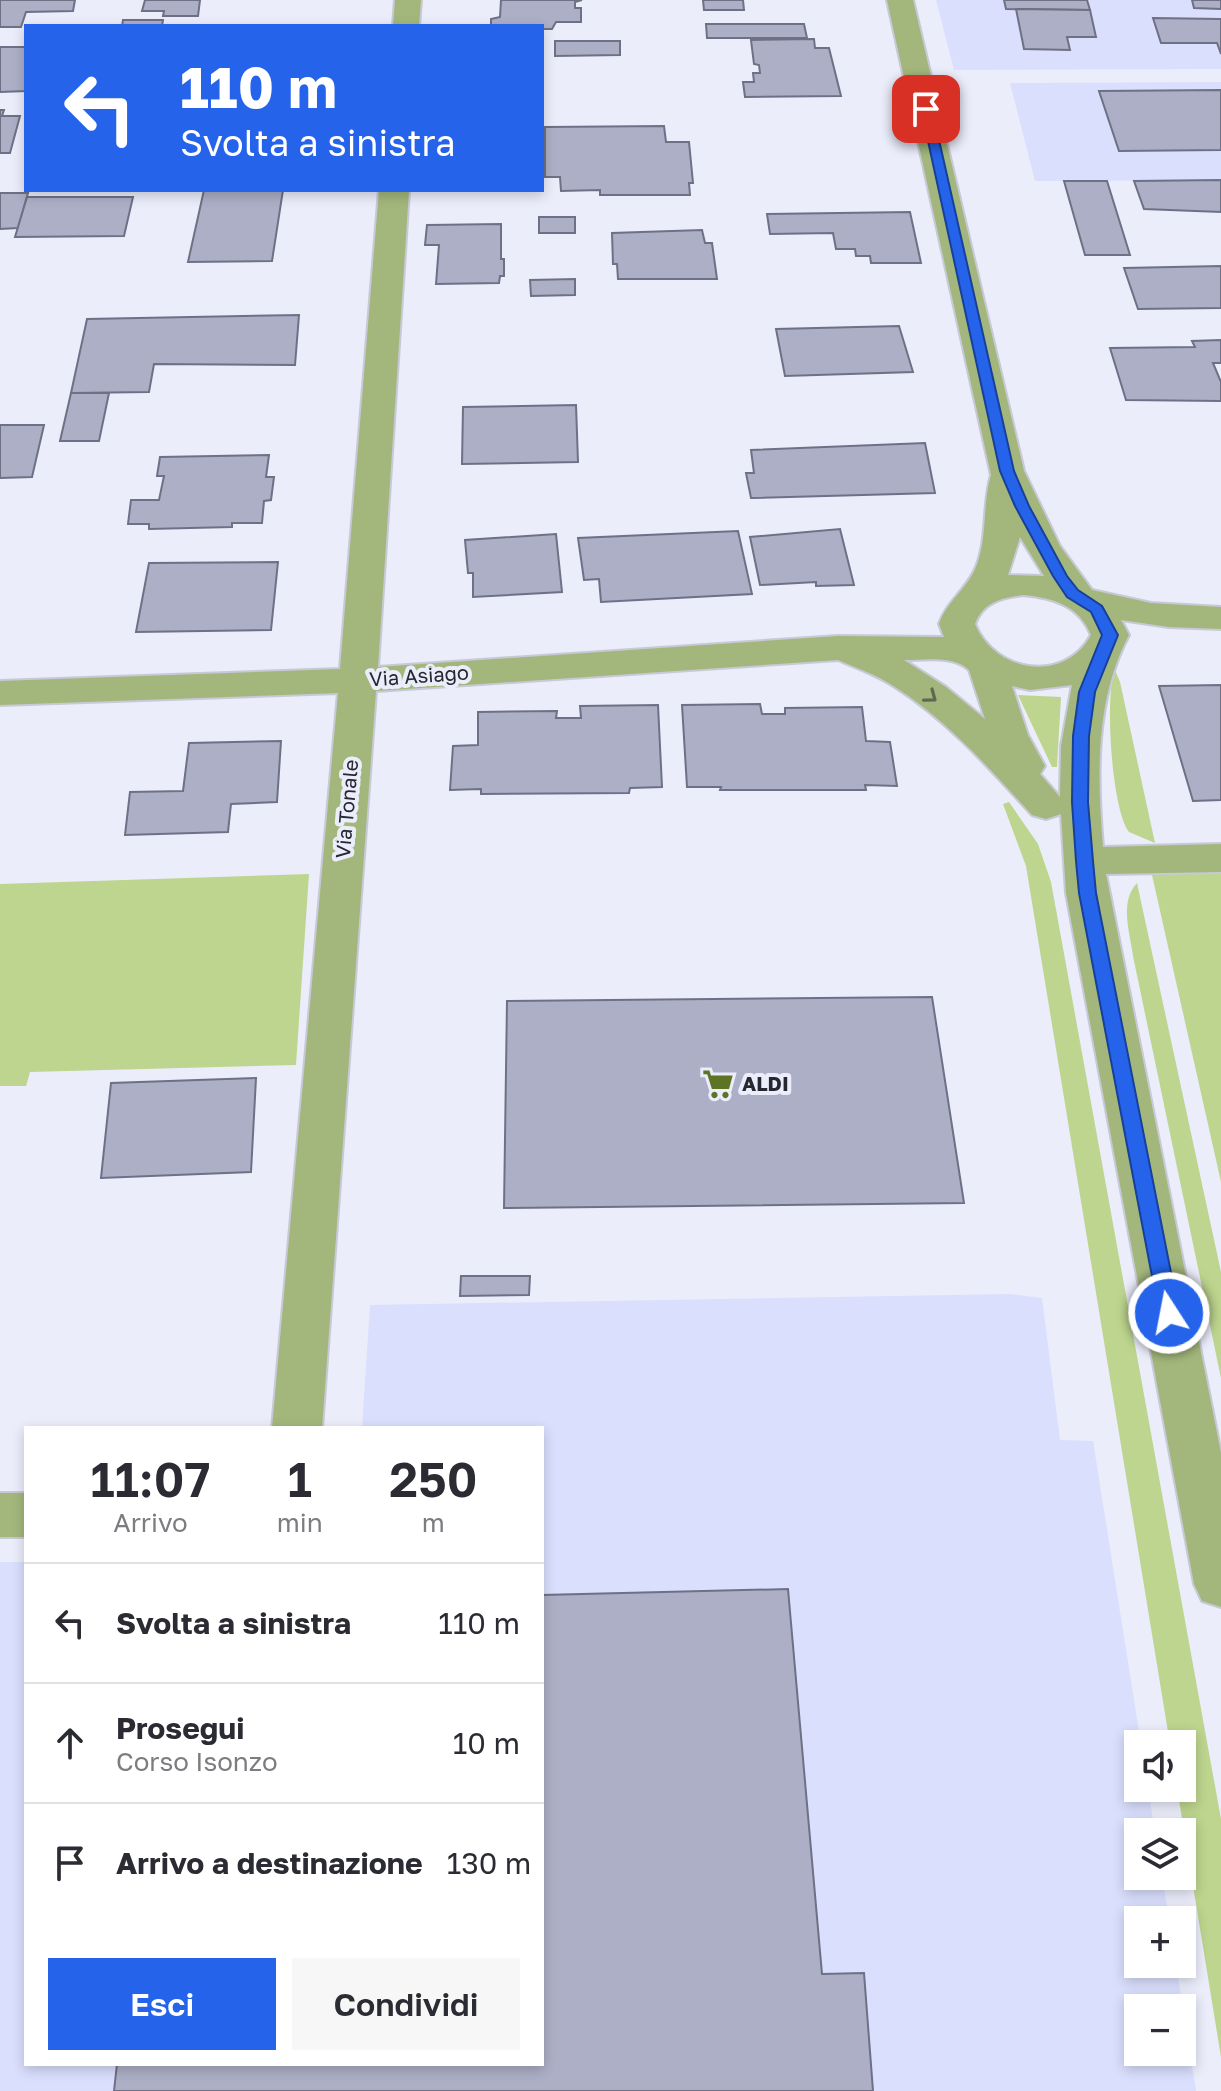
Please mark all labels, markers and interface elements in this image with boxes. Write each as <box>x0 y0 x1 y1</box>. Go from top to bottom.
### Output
text: 110 m <box>180 53 337 120</box>
icon: left <box>48 56 152 160</box>
pin <box>892 75 960 143</box>
icon: arrive <box>904 87 948 131</box>
text: Svolta a sinistra <box>180 121 456 164</box>
street label: Via Asiago <box>368 660 470 690</box>
one-way arrow <box>922 687 937 701</box>
street label: Via Tonale <box>330 759 362 859</box>
supermarket icon: ALDI <box>701 1067 735 1101</box>
place label: ALDI <box>742 1071 789 1095</box>
position arrow <box>1127 1271 1211 1355</box>
text: 11:07 <box>90 1450 210 1508</box>
text: 1 <box>288 1450 312 1508</box>
text: 250 <box>389 1450 477 1508</box>
text: Arrivo <box>113 1507 188 1538</box>
text: min <box>277 1507 323 1538</box>
text: m <box>422 1507 445 1538</box>
icon: left <box>48 1601 92 1645</box>
text: Svolta a sinistra <box>116 1605 351 1641</box>
text: 110 m <box>438 1605 520 1641</box>
text: Prosegui <box>116 1710 244 1746</box>
icon: ahead <box>48 1721 92 1765</box>
text: 10 m <box>453 1725 520 1761</box>
map controls <box>1124 1730 1196 2066</box>
button: sound <box>1124 1730 1196 1802</box>
text: Corso Isonzo <box>116 1746 278 1777</box>
button: layers <box>1124 1818 1196 1890</box>
icon: arrive <box>48 1841 92 1885</box>
text: Arrivo a destinazione <box>116 1845 423 1881</box>
text: 130 m <box>447 1845 531 1881</box>
button: + <box>1124 1906 1196 1978</box>
button: Esci <box>48 1958 276 2050</box>
button: Condividi <box>292 1958 520 2050</box>
button: − <box>1124 1994 1196 2066</box>

